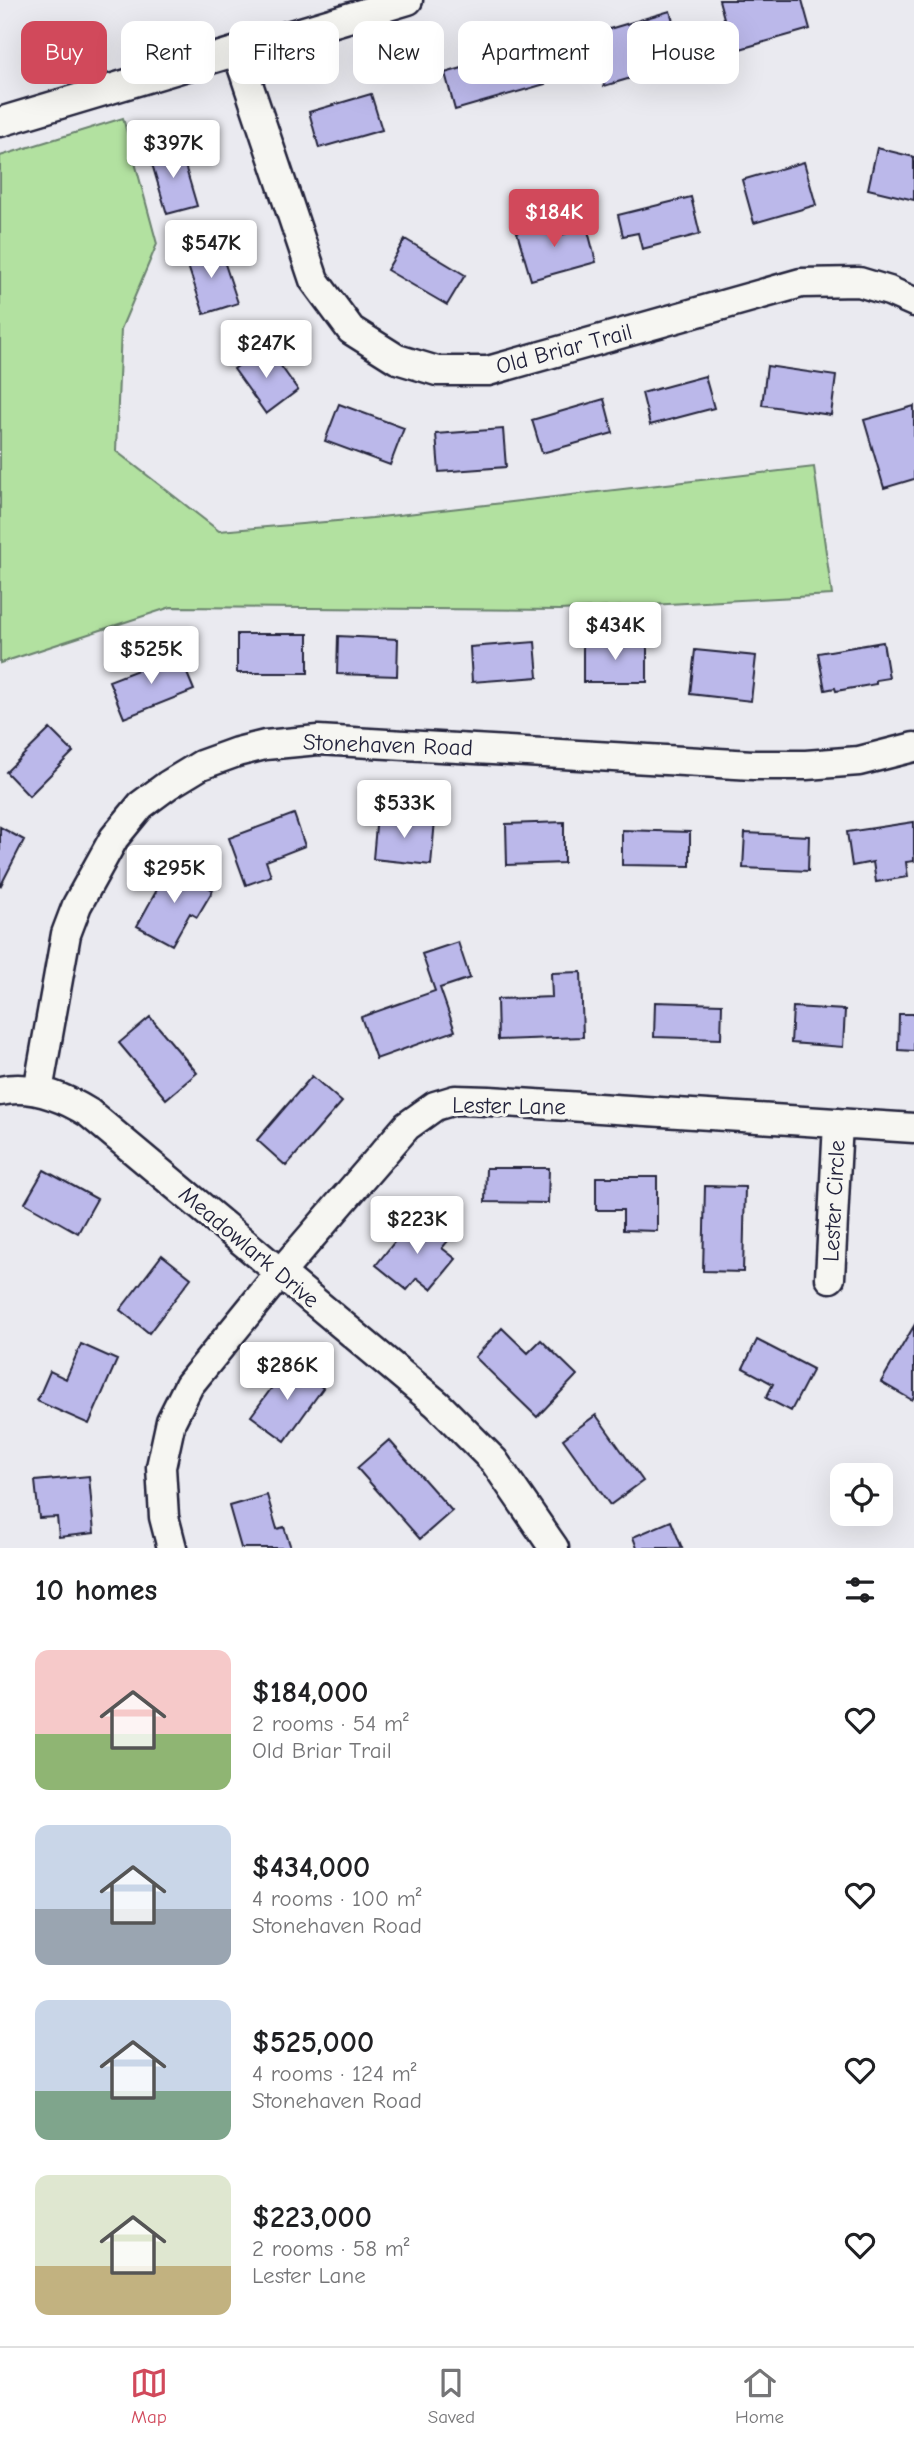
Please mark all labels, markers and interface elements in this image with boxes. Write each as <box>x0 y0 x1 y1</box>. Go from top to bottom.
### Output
chip: Buy <box>21 21 107 84</box>
chip: Rent <box>121 21 215 84</box>
chip: Filters <box>229 21 339 84</box>
chip: New <box>353 21 444 84</box>
chip: Apartment <box>458 21 613 84</box>
chip: House <box>627 21 739 84</box>
pin: $397K <box>124 120 222 180</box>
text: $397K <box>143 129 203 156</box>
pin: $184K <box>505 190 603 249</box>
text: $184K <box>525 198 583 225</box>
pin: $547K <box>162 220 260 280</box>
text: $547K <box>181 229 241 256</box>
street label: Old Briar Trail <box>493 318 635 380</box>
pin: $247K <box>217 320 315 380</box>
text: $247K <box>237 329 295 356</box>
pin: $434K <box>566 602 664 662</box>
text: $434K <box>585 611 645 638</box>
pin: $525K <box>102 626 200 686</box>
text: $525K <box>120 635 182 662</box>
street label: Stonehaven Road <box>303 729 473 761</box>
pin: $533K <box>355 780 453 840</box>
text: $533K <box>373 789 435 816</box>
pin: $295K <box>125 846 223 905</box>
text: $295K <box>143 854 205 881</box>
street label: Lester Lane <box>452 1092 566 1120</box>
street label: Lester Circle <box>817 1139 851 1263</box>
street label: Meadowlark Drive <box>173 1180 325 1314</box>
pin: $223K <box>368 1196 466 1256</box>
text: $223K <box>386 1205 448 1232</box>
pin: $286K <box>238 1342 336 1402</box>
text: $286K <box>256 1351 318 1378</box>
map controls <box>830 1463 893 1526</box>
button: locate <box>830 1463 893 1526</box>
icon: filters <box>841 1571 879 1609</box>
text: 10 homes <box>35 1573 157 1608</box>
text: $184,000 <box>252 1675 369 1710</box>
icon: home <box>91 1678 175 1762</box>
icon: heart <box>841 1701 879 1739</box>
text: 2 rooms · 54 m² <box>252 1710 409 1737</box>
text: Old Briar Trail <box>252 1737 392 1764</box>
text: $434,000 <box>252 1850 370 1885</box>
icon: home <box>91 1853 175 1937</box>
icon: heart <box>841 1876 879 1914</box>
text: 4 rooms · 100 m² <box>252 1885 421 1912</box>
text: Stonehaven Road <box>252 1912 422 1939</box>
text: $525,000 <box>252 2025 374 2060</box>
icon: home <box>91 2028 175 2112</box>
icon: heart <box>841 2051 879 2089</box>
text: 4 rooms · 124 m² <box>252 2060 416 2087</box>
text: Stonehaven Road <box>252 2087 422 2114</box>
text: $223,000 <box>252 2200 372 2235</box>
icon: home <box>91 2203 175 2287</box>
icon: heart <box>841 2226 879 2264</box>
text: 2 rooms · 58 m² <box>252 2235 410 2262</box>
text: Lester Lane <box>252 2262 366 2289</box>
tab: Map <box>130 2364 168 2428</box>
tab: Saved <box>428 2364 475 2428</box>
tab: Home <box>735 2364 784 2428</box>

